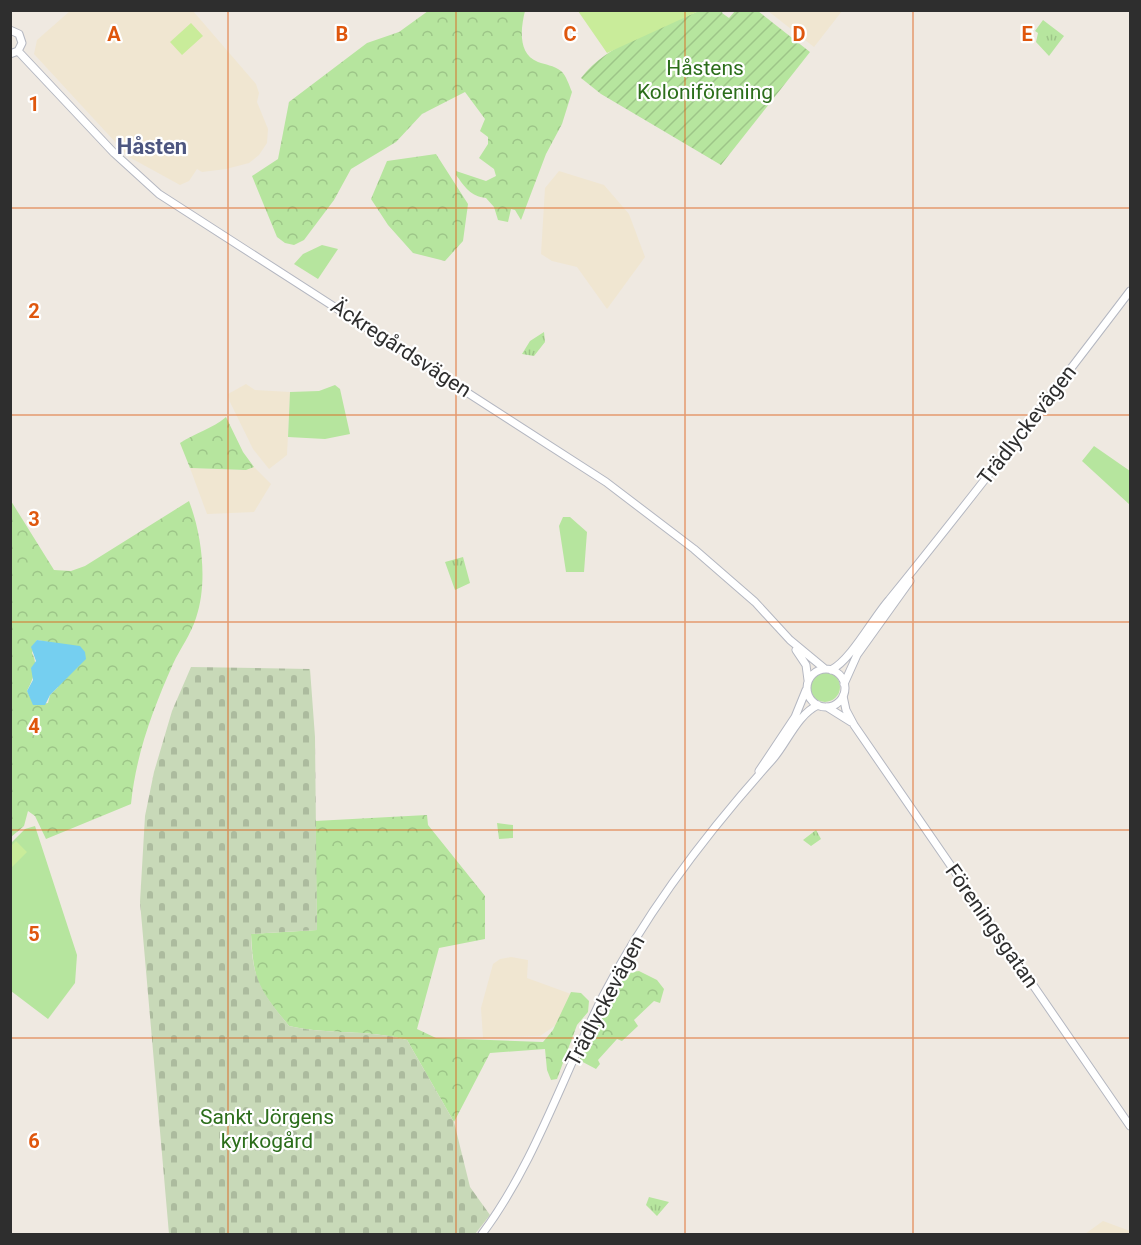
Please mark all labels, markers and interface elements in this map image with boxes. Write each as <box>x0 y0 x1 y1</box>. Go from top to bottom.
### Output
text: A <box>107 22 121 46</box>
text: B <box>336 22 348 46</box>
text: C <box>563 22 577 46</box>
text: D <box>793 22 806 46</box>
text: E <box>1021 22 1033 46</box>
park label: Håstens Koloniförening <box>637 56 773 104</box>
text: 1 <box>28 92 40 116</box>
district label: Håsten <box>117 134 187 159</box>
street label: Äckregårdsvägen <box>326 294 476 402</box>
text: 2 <box>28 299 40 323</box>
street label: Trädlyckevägen <box>973 360 1081 490</box>
text: 3 <box>28 507 40 531</box>
text: 4 <box>28 714 40 738</box>
street label: Föreningsgatan <box>940 860 1044 992</box>
text: 5 <box>28 922 40 946</box>
street label: Trädlyckevägen <box>560 931 650 1071</box>
park label: Sankt Jörgens kyrkogård <box>200 1105 334 1153</box>
text: 6 <box>28 1129 40 1153</box>

